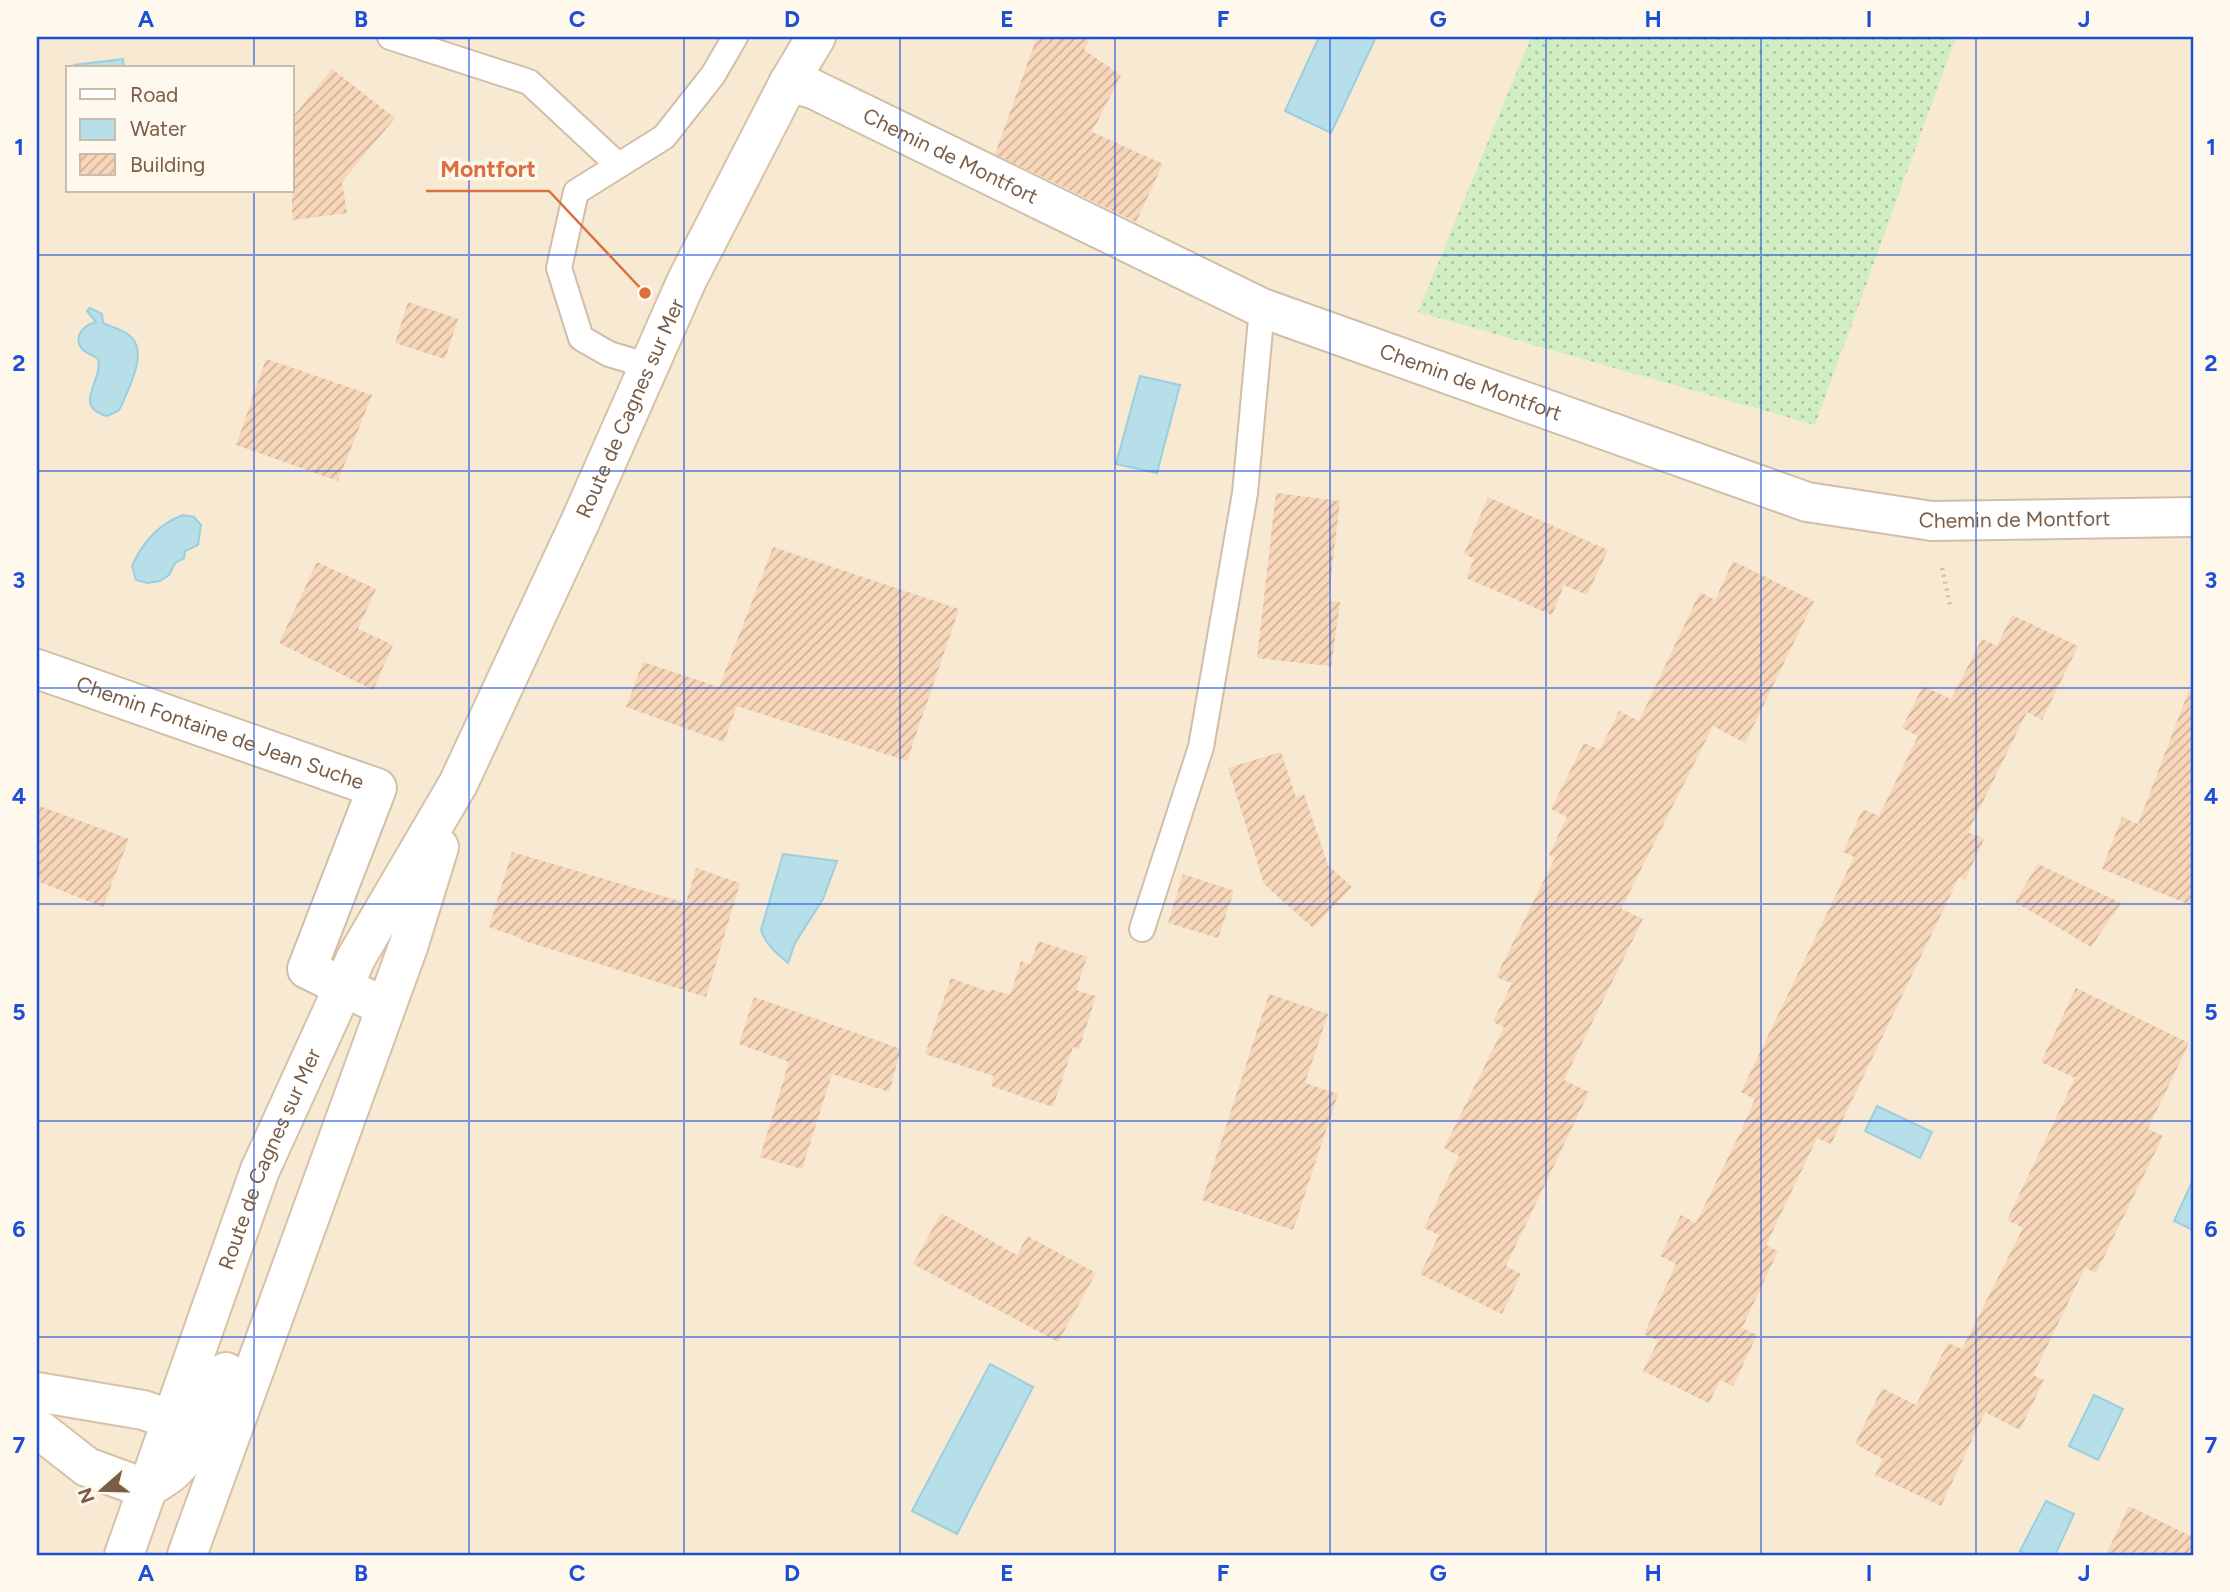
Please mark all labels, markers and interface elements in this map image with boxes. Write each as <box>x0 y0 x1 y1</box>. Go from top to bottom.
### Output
text: A <box>138 5 155 33</box>
text: B <box>354 5 368 33</box>
text: C <box>569 5 586 33</box>
text: D <box>784 5 800 33</box>
text: E <box>1000 5 1014 33</box>
text: F <box>1217 5 1230 33</box>
text: G <box>1429 5 1447 33</box>
text: H <box>1644 5 1662 33</box>
text: I <box>1866 5 1872 33</box>
text: J <box>2078 5 2090 33</box>
legend <box>66 66 294 192</box>
text: Road <box>130 82 178 107</box>
street label: Chemin de Montfort <box>859 102 1042 209</box>
text: Water <box>130 116 186 141</box>
text: 1 <box>14 133 24 161</box>
text: 1 <box>2206 133 2216 161</box>
callout: Montfort <box>426 147 549 191</box>
text: Building <box>130 152 205 177</box>
text: Montfort <box>440 155 536 183</box>
street label: Route de Cagnes sur Mer <box>571 295 689 522</box>
street label: Chemin de Montfort <box>1376 338 1565 426</box>
text: 2 <box>12 349 26 377</box>
text: 2 <box>2204 349 2218 377</box>
street label: Chemin de Montfort <box>1917 505 2110 533</box>
text: 3 <box>13 566 25 594</box>
text: 3 <box>2205 566 2217 594</box>
street label: Chemin Fontaine de Jean Suche <box>73 671 367 794</box>
text: 4 <box>12 782 26 810</box>
text: 4 <box>2204 782 2218 810</box>
text: 5 <box>12 998 26 1026</box>
text: 5 <box>2204 998 2218 1026</box>
street label: Route de Cagnes sur Mer <box>213 1044 326 1273</box>
text: 6 <box>12 1215 26 1243</box>
text: 6 <box>2204 1215 2218 1243</box>
text: 7 <box>13 1431 26 1459</box>
text: 7 <box>2205 1431 2218 1459</box>
north arrow <box>66 1456 136 1526</box>
text: N <box>73 1485 100 1506</box>
text: A <box>138 1559 155 1587</box>
text: B <box>354 1559 368 1587</box>
text: C <box>569 1559 586 1587</box>
text: D <box>784 1559 800 1587</box>
text: E <box>1000 1559 1014 1587</box>
text: F <box>1217 1559 1230 1587</box>
text: G <box>1429 1559 1447 1587</box>
text: H <box>1644 1559 1662 1587</box>
text: I <box>1866 1559 1872 1587</box>
text: J <box>2078 1559 2090 1587</box>

